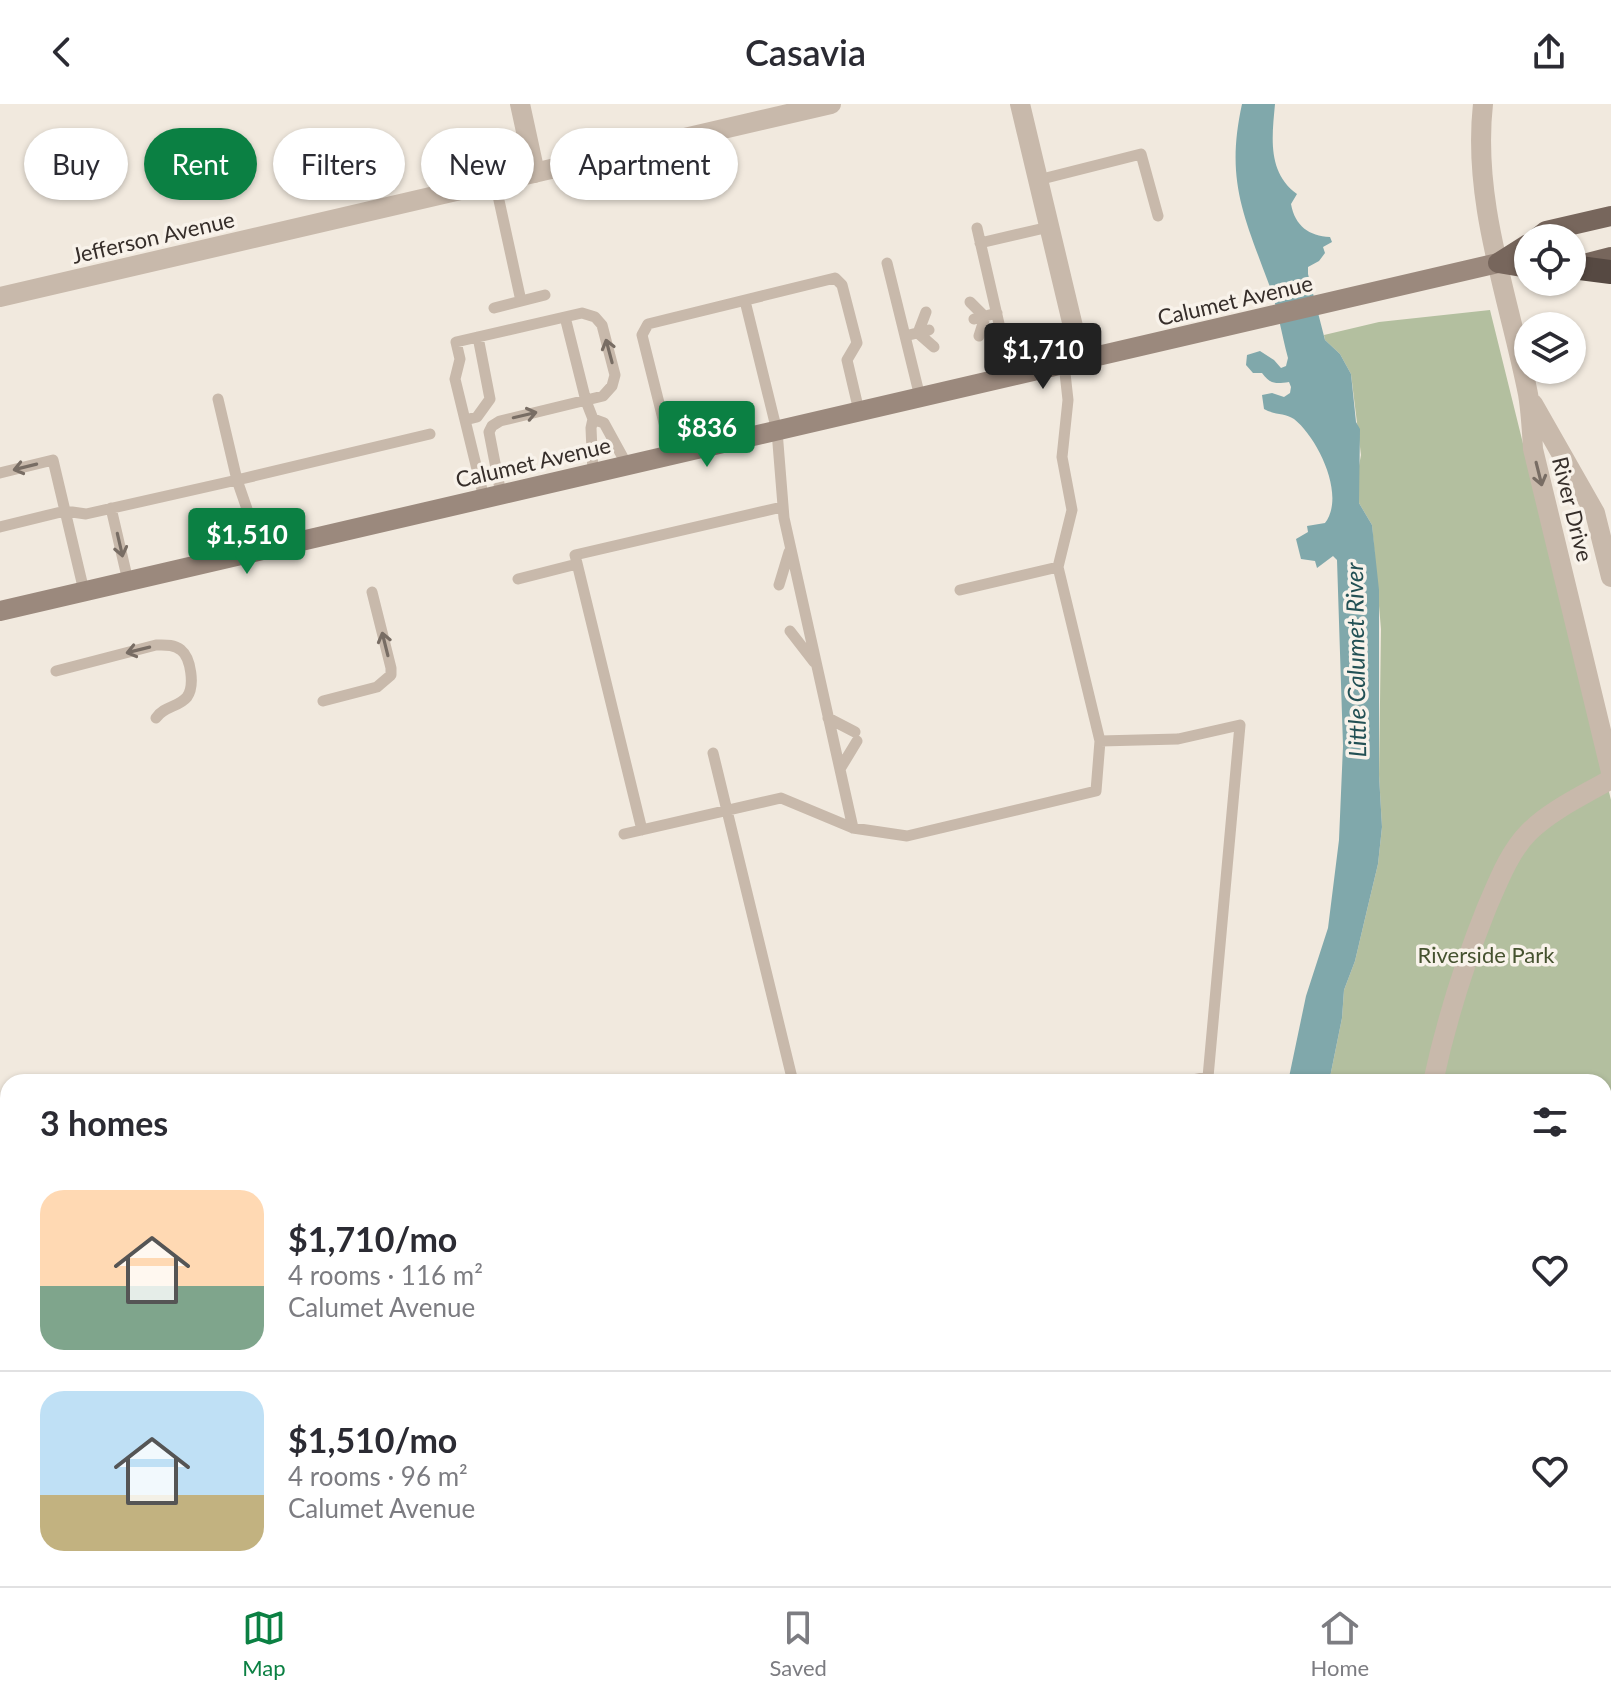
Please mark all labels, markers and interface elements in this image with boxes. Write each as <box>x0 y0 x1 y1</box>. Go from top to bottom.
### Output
icon: back <box>40 30 84 74</box>
text: Casavia <box>745 30 866 74</box>
icon: share <box>1527 30 1571 74</box>
chip: Buy <box>24 128 128 200</box>
chip: Rent <box>144 128 257 200</box>
chip: Filters <box>273 128 405 200</box>
chip: New <box>421 128 534 200</box>
chip: Apartment <box>550 128 738 200</box>
street label: Jefferson Avenue <box>69 205 237 269</box>
map controls <box>1514 224 1586 384</box>
button: locate <box>1514 224 1586 296</box>
street label: Calumet Avenue <box>1155 269 1315 331</box>
button: layers <box>1514 312 1586 384</box>
pin: $1,710 <box>978 323 1108 391</box>
text: $1,710 <box>1002 333 1084 365</box>
one-way arrow <box>600 338 615 364</box>
pin: $836 <box>660 401 754 469</box>
one-way arrow <box>512 407 538 422</box>
text: $836 <box>677 411 737 443</box>
street label: Calumet Avenue <box>453 431 613 493</box>
street label: River Drive <box>1547 454 1599 564</box>
one-way arrow <box>12 460 38 475</box>
one-way arrow <box>1533 460 1548 486</box>
pin: $1,510 <box>182 508 312 576</box>
text: $1,510 <box>206 518 288 550</box>
one-way arrow <box>113 531 128 557</box>
water label: Little Calumet River <box>1339 562 1371 758</box>
one-way arrow <box>377 632 392 658</box>
one-way arrow <box>126 643 152 658</box>
park label: Riverside Park <box>1418 941 1555 968</box>
icon: filters <box>1528 1100 1572 1144</box>
text: 3 homes <box>40 1102 168 1143</box>
text: $1,710/mo <box>288 1218 457 1259</box>
icon: home <box>104 1222 200 1318</box>
icon: heart <box>1528 1248 1572 1292</box>
text: 4 rooms · 116 m² <box>288 1259 483 1291</box>
text: Calumet Avenue <box>288 1291 475 1323</box>
text: $1,510/mo <box>288 1419 457 1460</box>
icon: home <box>104 1423 200 1519</box>
icon: heart <box>1528 1449 1572 1493</box>
text: 4 rooms · 96 m² <box>288 1460 468 1492</box>
text: Calumet Avenue <box>288 1492 475 1524</box>
tab: Map <box>242 1606 286 1681</box>
tab: Saved <box>769 1606 827 1681</box>
tab: Home <box>1311 1606 1369 1681</box>

